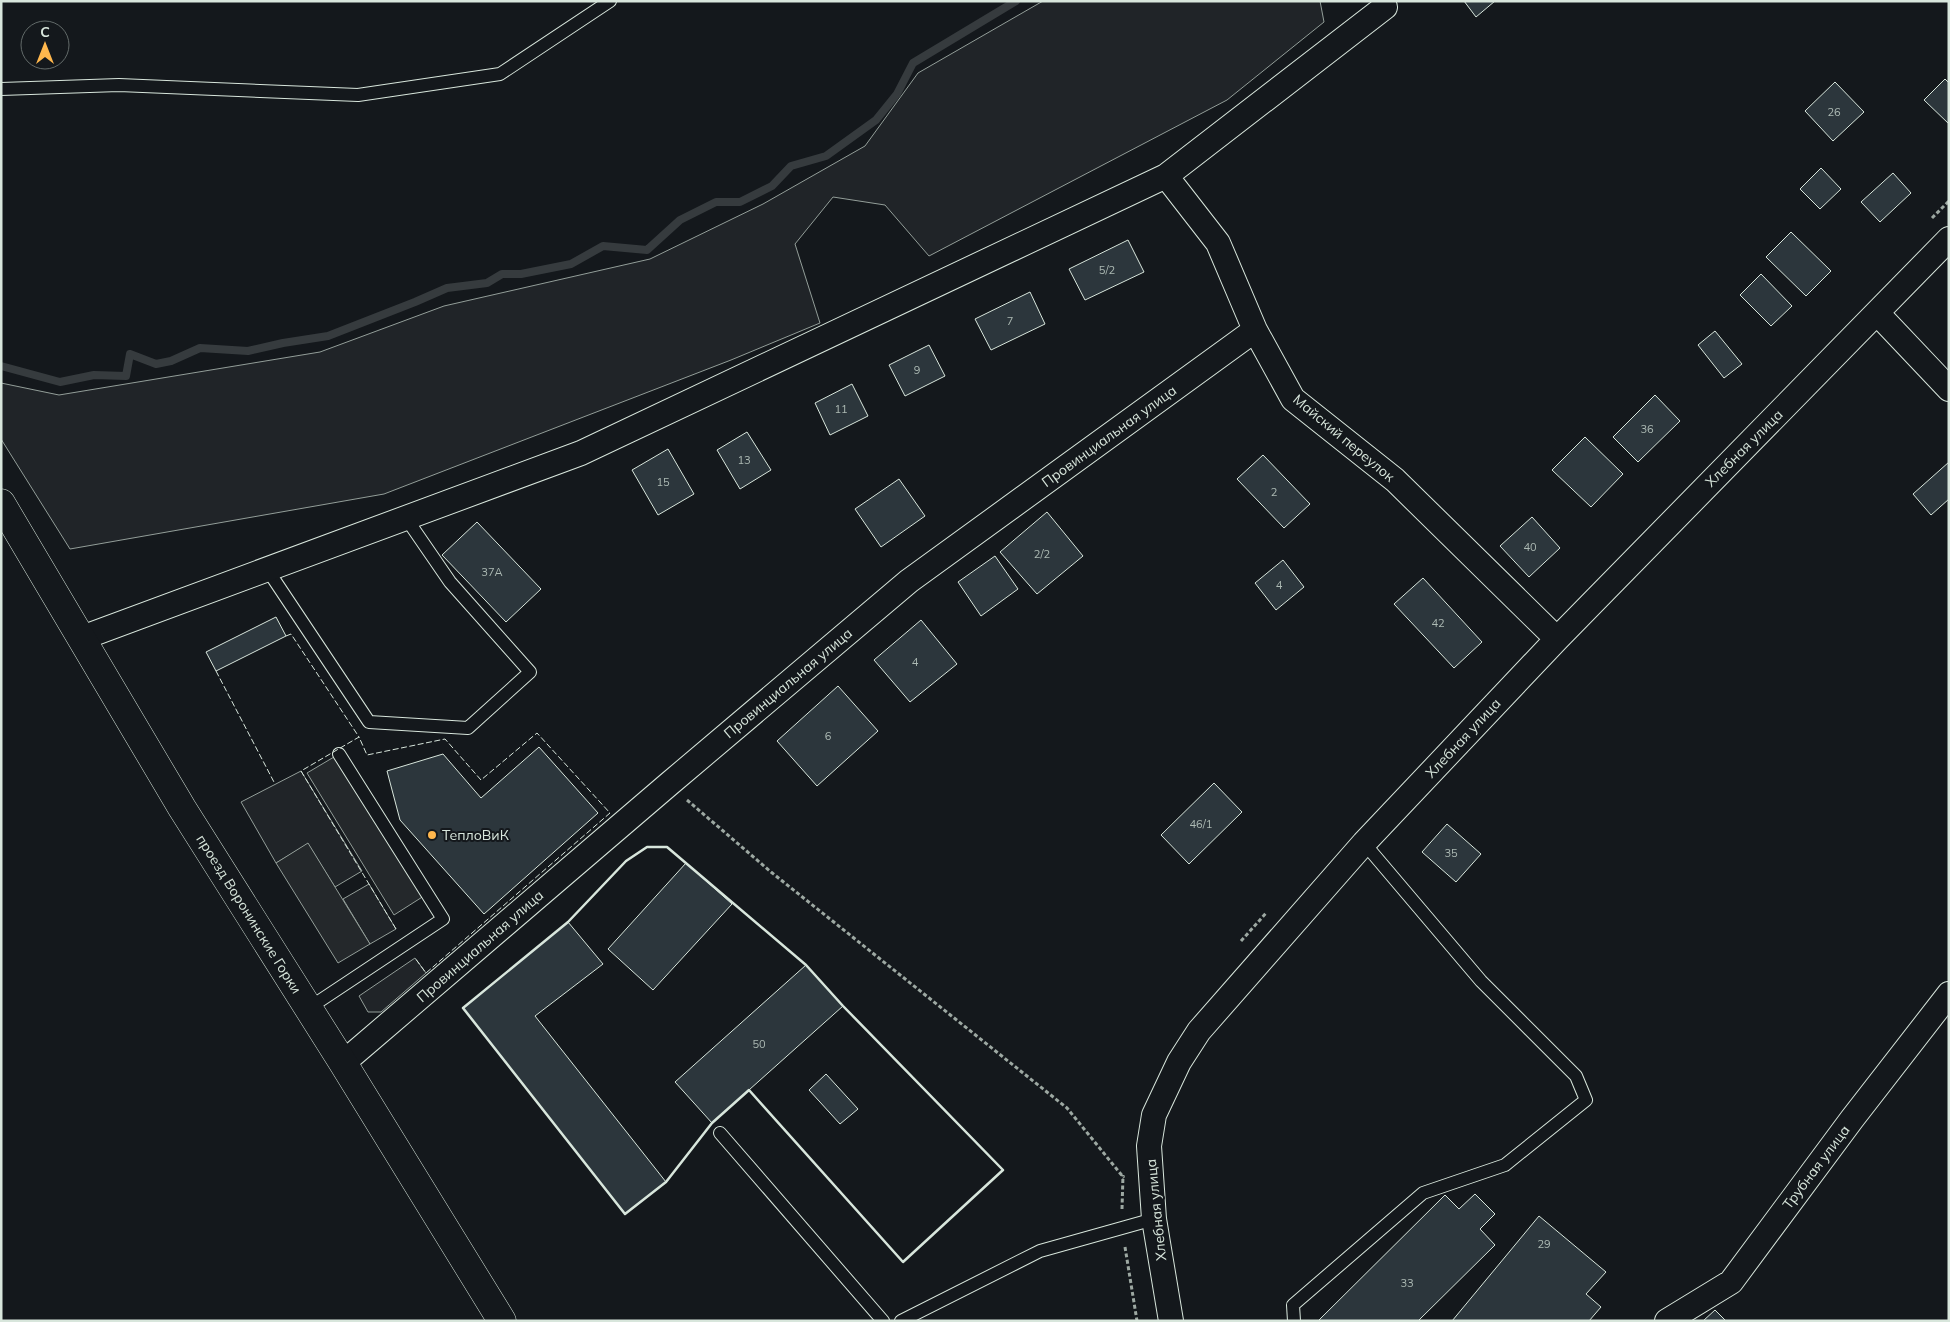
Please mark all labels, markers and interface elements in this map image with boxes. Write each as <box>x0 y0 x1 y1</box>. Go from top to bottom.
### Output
north arrow <box>20 20 70 70</box>
text: С <box>40 23 50 41</box>
house number: 26 <box>1827 105 1841 119</box>
house number: 5/2 <box>1099 263 1116 277</box>
house number: 7 <box>1007 314 1013 328</box>
house number: 9 <box>914 363 920 377</box>
street label: Провинциальная улица <box>1038 381 1180 491</box>
street label: Майский переулок <box>1290 390 1399 486</box>
house number: 11 <box>834 402 848 416</box>
street label: Хлебная улица <box>1701 405 1787 491</box>
house number: 36 <box>1640 422 1654 436</box>
house number: 13 <box>737 453 751 467</box>
house number: 15 <box>656 475 670 489</box>
house number: 2 <box>1271 485 1278 499</box>
house number: 40 <box>1523 540 1537 554</box>
house number: 2/2 <box>1034 547 1051 561</box>
house number: 37А <box>481 565 503 579</box>
house number: 4 <box>1276 578 1283 592</box>
house number: 42 <box>1431 616 1445 630</box>
street label: Провинциальная улица <box>720 624 856 742</box>
house number: 4 <box>912 655 919 669</box>
street label: Хлебная улица <box>1422 694 1504 782</box>
house number: 6 <box>825 729 832 743</box>
house number: 46/1 <box>1190 817 1212 831</box>
place label: ТеплоВиК <box>442 826 510 844</box>
marker: ТеплоВиК <box>426 829 438 841</box>
street label: проезд Воронинские Горки <box>192 831 306 997</box>
house number: 35 <box>1444 846 1458 860</box>
street label: Провинциальная улица <box>413 886 547 1006</box>
house number: 50 <box>752 1037 766 1051</box>
street label: Трубная улица <box>1779 1121 1853 1213</box>
street label: Хлебная улица <box>1142 1158 1170 1262</box>
house number: 29 <box>1537 1237 1551 1251</box>
house number: 33 <box>1400 1276 1414 1290</box>

